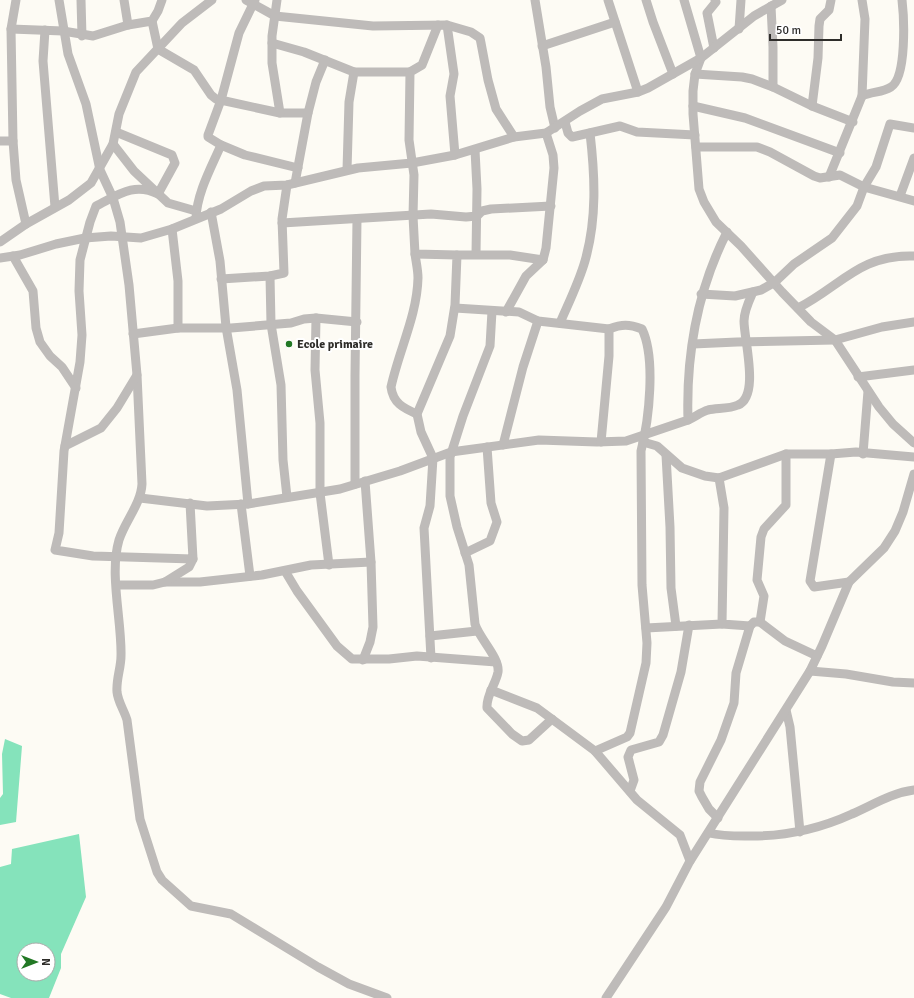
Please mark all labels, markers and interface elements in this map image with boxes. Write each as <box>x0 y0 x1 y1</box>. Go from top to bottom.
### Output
scale bar <box>770 16 841 42</box>
text: 50 m <box>776 23 801 38</box>
place label: Ecole primaire <box>297 337 373 352</box>
marker: Ecole primaire <box>284 339 294 349</box>
north arrow <box>16 942 56 982</box>
text: N <box>39 958 52 966</box>

